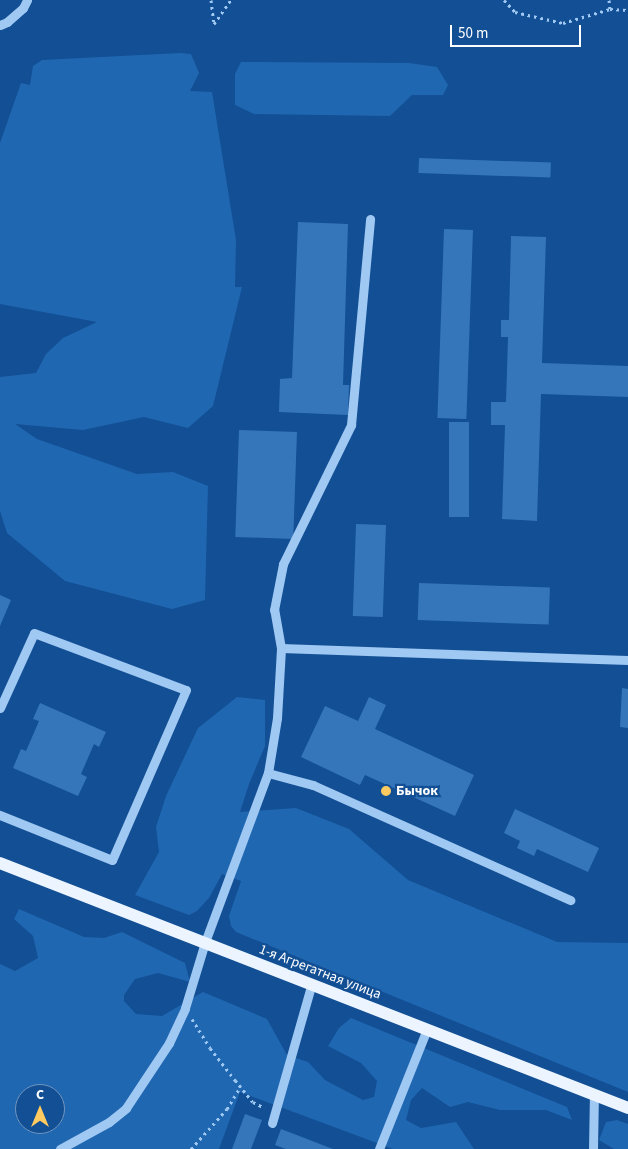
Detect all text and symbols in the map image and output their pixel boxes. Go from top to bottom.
scale bar [453,15,584,47]
text: 50 m [458,23,488,44]
place label: Бычок [396,783,438,799]
marker: Бычок [380,785,392,797]
street label: 1-я Агрегатная улица [257,941,383,1003]
north arrow [15,1084,65,1134]
text: С [36,1085,44,1105]

